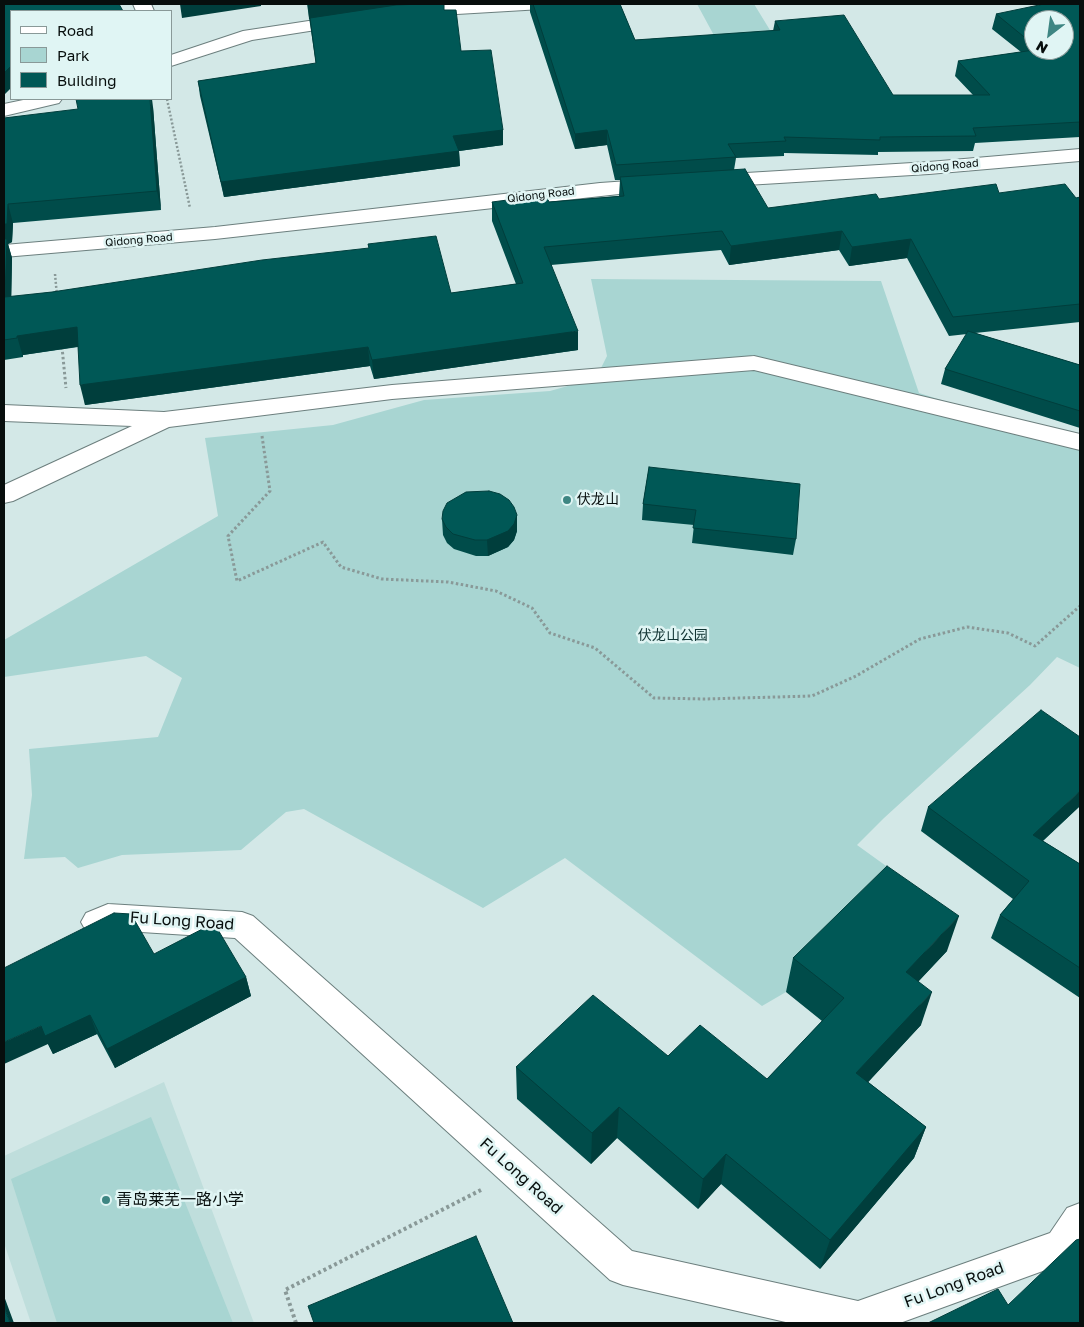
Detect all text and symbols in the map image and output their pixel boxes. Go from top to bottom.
legend [10,10,172,100]
north arrow [1024,10,1074,60]
text: Road [57,21,94,39]
text: N [1033,38,1051,58]
text: Park [57,46,89,64]
text: Building [57,71,117,89]
street label: Qidong Road [911,156,979,176]
street label: Qidong Road [507,184,575,206]
street label: Qidong Road [105,230,173,250]
place label: 伏龙山 [577,492,619,508]
marker: 伏龙山 [561,494,573,506]
park label: 伏龙山公园 [638,628,708,644]
street label: Fu Long Road [129,908,235,934]
street label: Fu Long Road [476,1134,566,1218]
place label: 青岛莱芜一路小学 [116,1190,244,1210]
marker: 青岛莱芜一路小学 [100,1194,112,1206]
street label: Fu Long Road [902,1258,1006,1312]

